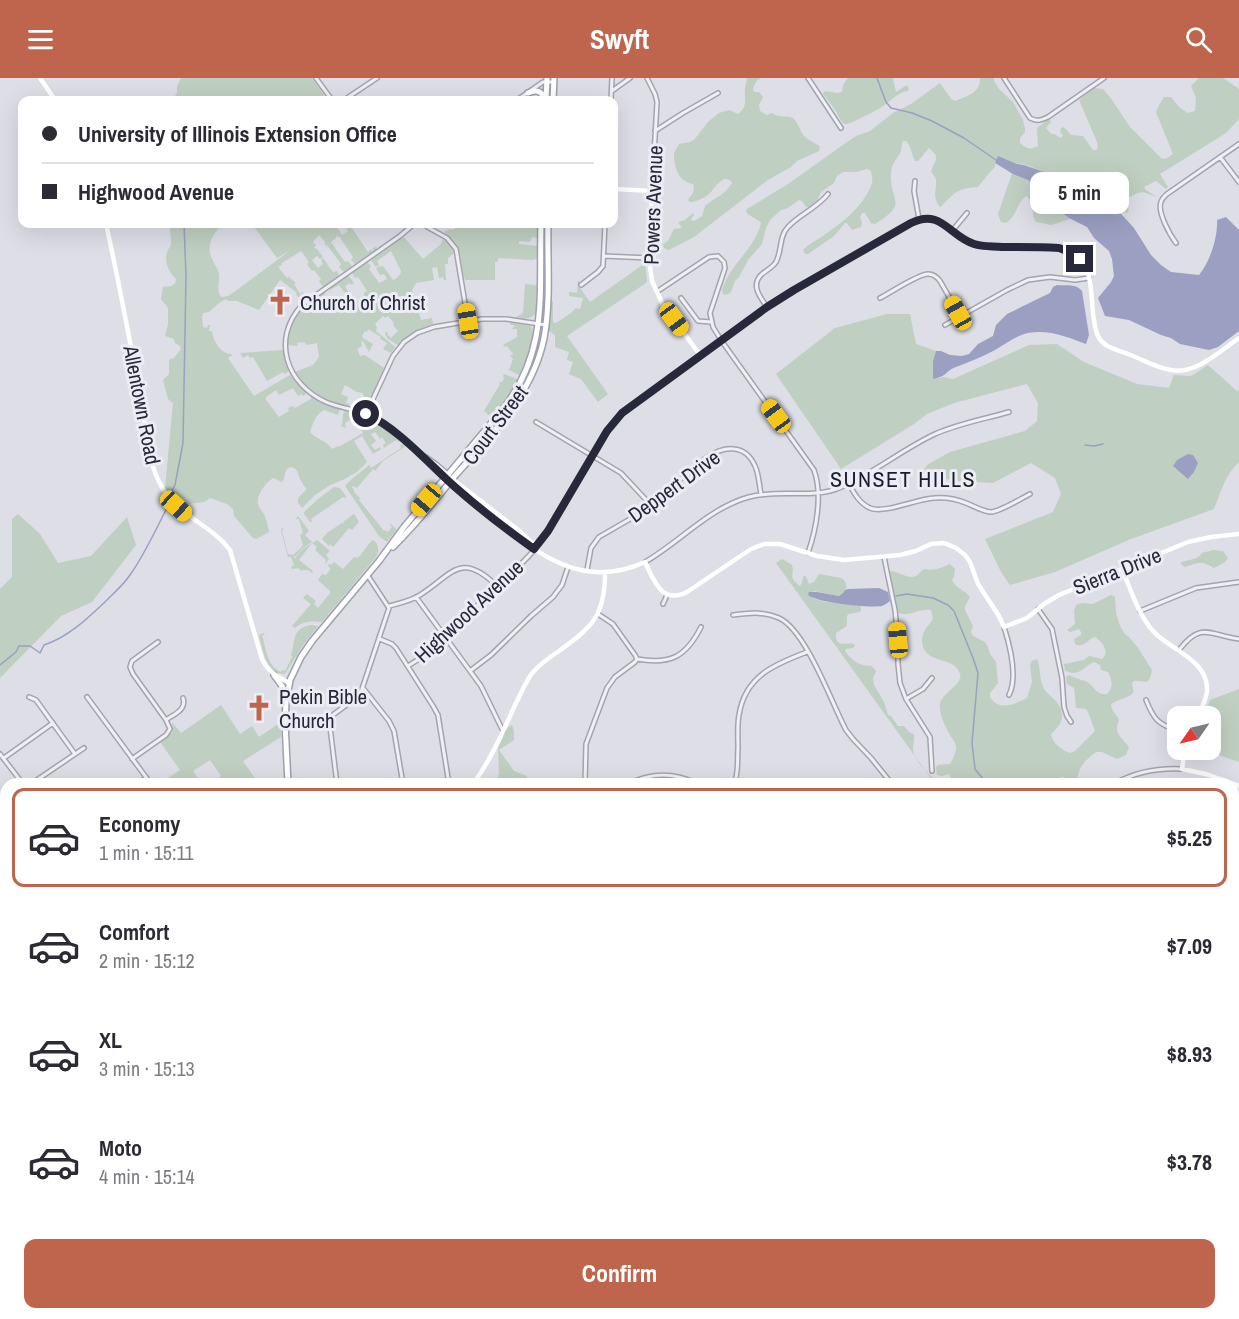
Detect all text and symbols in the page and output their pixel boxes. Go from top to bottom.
text: Swyft [590,21,649,57]
icon: menu [24,23,57,56]
icon: search [1182,23,1215,56]
text: University of Illinois Extension Office [78,119,397,149]
street label: Powers Avenue [636,145,670,265]
callout: 5 min [1030,172,1130,214]
text: Highwood Avenue [78,177,234,207]
text: 5 min [1058,179,1101,206]
route end [1066,245,1093,272]
church icon: Church of Christ [265,287,295,317]
place label: Church of Christ [300,288,426,317]
car [941,293,975,333]
car [656,299,692,339]
car [456,302,480,340]
street label: Allentown Road [116,342,168,467]
street label: Court Street [455,379,535,471]
car [758,396,794,436]
route start [352,400,379,427]
street label: Deppert Drive [622,443,726,529]
district label: SUNSET HILLS [830,464,976,494]
car [408,480,444,520]
car [157,487,195,525]
street label: Sierra Drive [1069,540,1165,602]
street label: Highwood Avenue [408,553,530,669]
car [887,621,909,659]
place label: Pekin Bible Church [279,682,367,735]
church icon: Pekin Bible Church [244,693,274,723]
north arrow [1167,706,1221,760]
map controls [1167,706,1221,760]
text: Economy [99,809,180,839]
icon: car [27,811,81,865]
text: $5.25 [1167,823,1212,853]
text: 1 min · 15:11 [99,839,194,866]
text: Comfort [99,917,169,947]
icon: car [27,919,81,973]
text: $7.09 [1167,931,1212,961]
text: 2 min · 15:12 [99,947,195,974]
text: XL [99,1025,122,1055]
icon: car [27,1027,81,1081]
text: $8.93 [1167,1039,1212,1069]
text: 3 min · 15:13 [99,1055,195,1082]
text: Moto [99,1133,142,1163]
icon: car [27,1135,81,1189]
text: $3.78 [1167,1147,1212,1177]
text: 4 min · 15:14 [99,1163,195,1190]
button: Confirm [24,1239,1215,1308]

